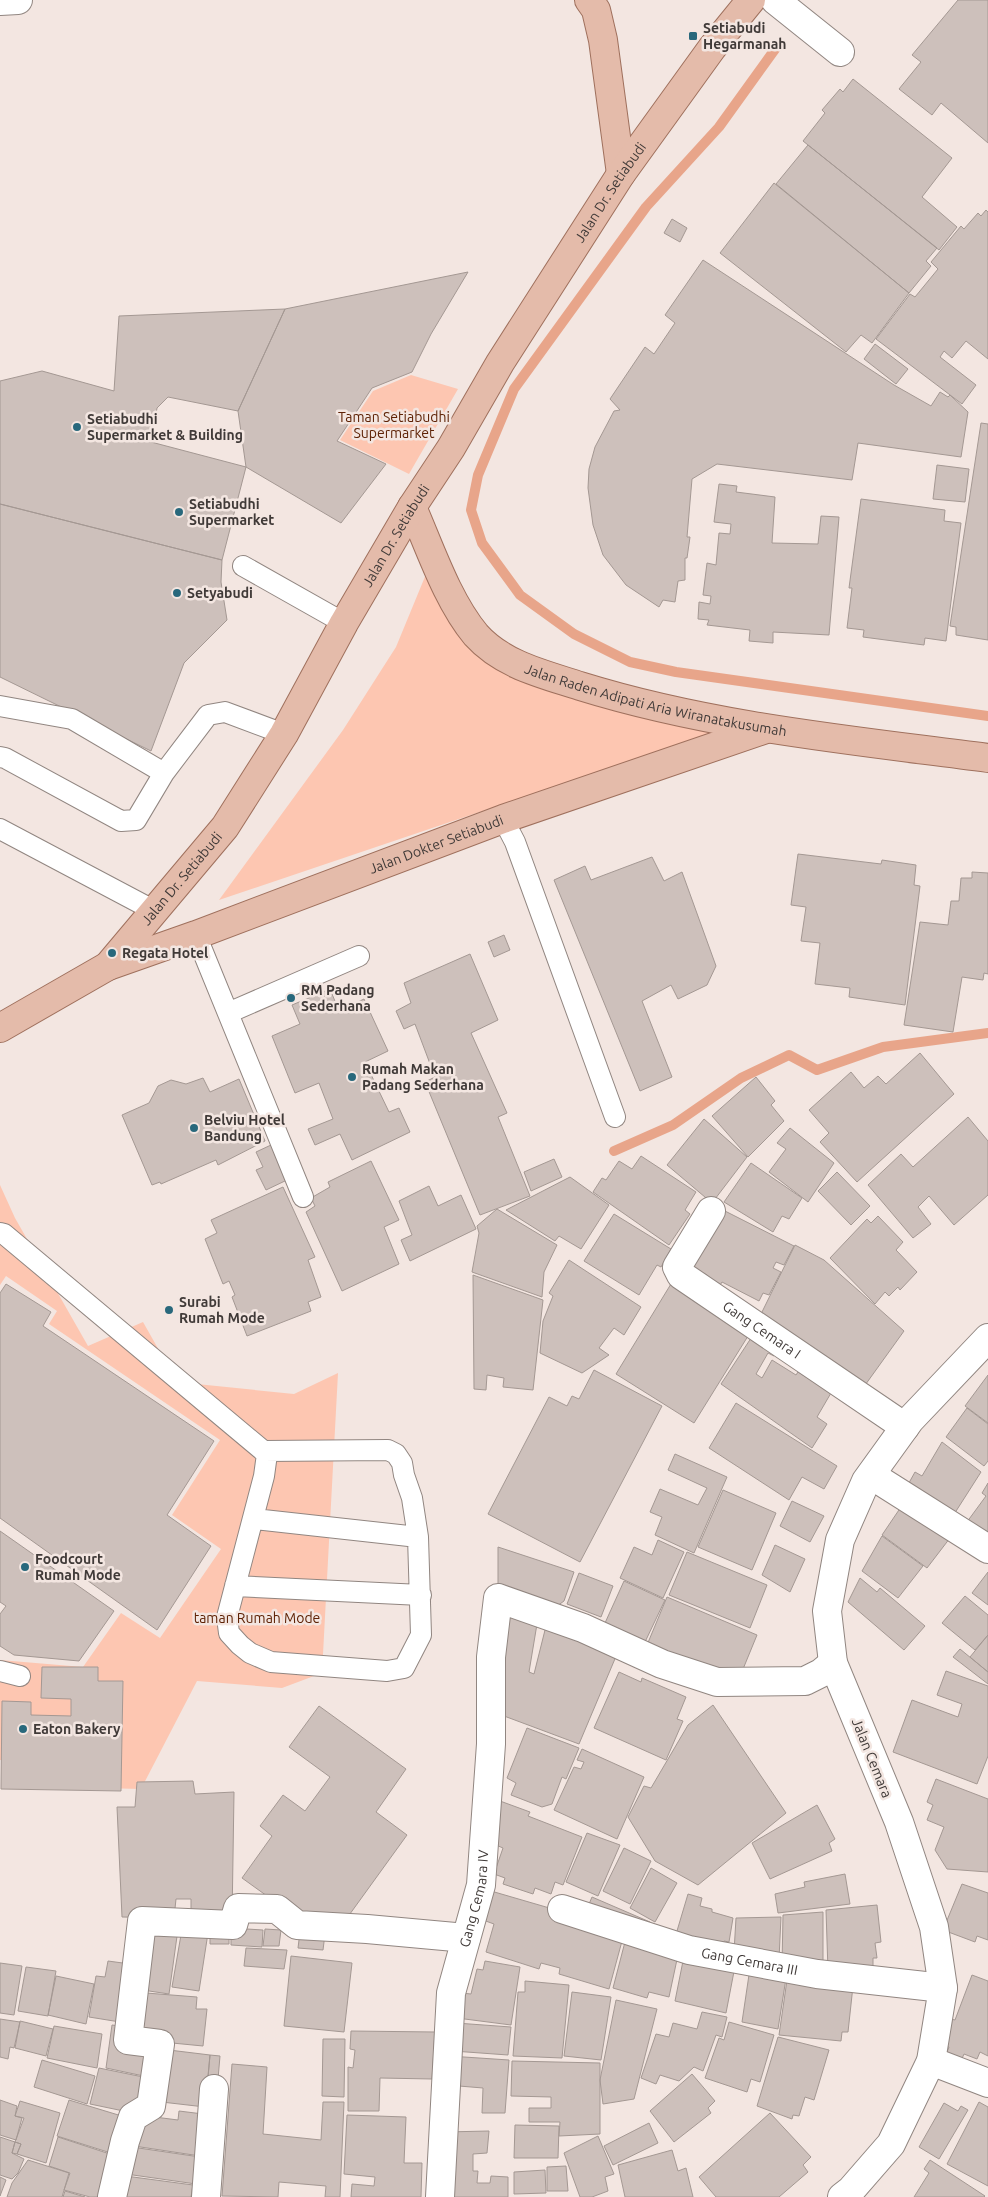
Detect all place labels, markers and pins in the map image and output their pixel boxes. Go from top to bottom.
place label: Setiabudi Hegarmanah [703,20,786,52]
marker: Setiabudi Hegarmanah [687,30,699,42]
place label: Setiabudhi Supermarket & Building [87,411,243,443]
marker: Setiabudhi Supermarket & Building [71,421,83,433]
place label: Setiabudhi Supermarket [189,496,274,528]
marker: Setiabudhi Supermarket [173,506,185,518]
place label: Setyabudi [187,585,253,601]
marker: Setyabudi [171,587,183,599]
place label: Regata Hotel [122,945,208,961]
marker: Regata Hotel [106,947,118,959]
place label: RM Padang Sederhana [301,982,375,1014]
marker: RM Padang Sederhana [285,992,297,1004]
place label: Rumah Makan Padang Sederhana [362,1061,484,1093]
marker: Rumah Makan Padang Sederhana [346,1071,358,1083]
place label: Belviu Hotel Bandung [204,1112,285,1144]
marker: Belviu Hotel Bandung [188,1122,200,1134]
place label: Surabi Rumah Mode [179,1294,265,1326]
marker: Surabi Rumah Mode [163,1304,175,1316]
place label: Foodcourt Rumah Mode [35,1551,121,1583]
marker: Foodcourt Rumah Mode [19,1561,31,1573]
place label: Eaton Bakery [33,1721,121,1737]
marker: Eaton Bakery [17,1723,29,1735]

